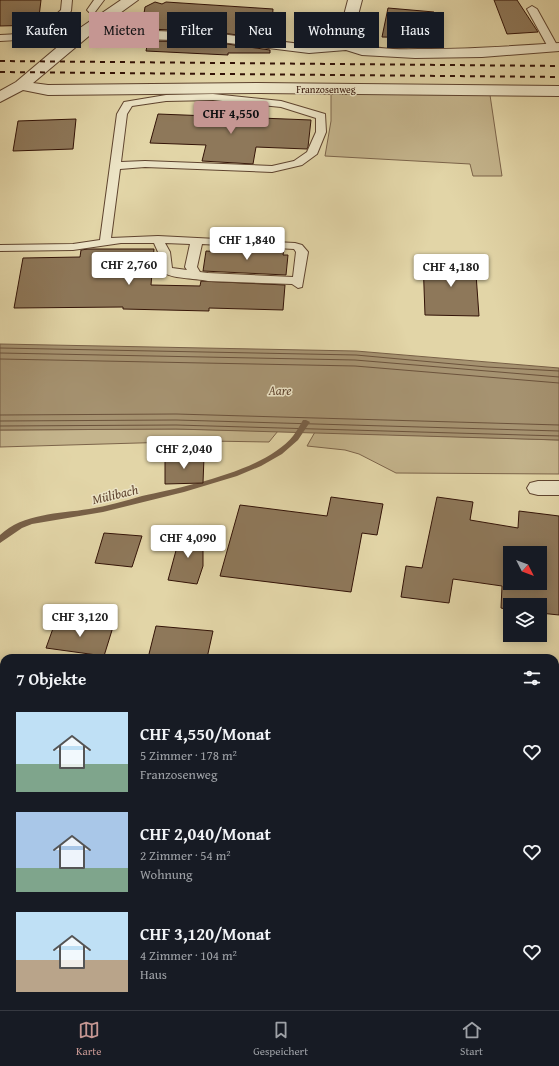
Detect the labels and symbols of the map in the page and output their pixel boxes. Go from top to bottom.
street label: Franzosenweg [296,82,356,97]
pin: CHF 4,550 [185,101,277,135]
pin: CHF 1,840 [201,227,293,261]
pin: CHF 2,760 [83,252,175,286]
pin: CHF 4,180 [405,254,497,288]
water label: Aare [267,381,292,400]
pin: CHF 2,040 [138,436,230,470]
water label: Mülibach [90,480,140,509]
pin: CHF 4,090 [142,525,234,559]
north arrow [503,546,547,590]
pin: CHF 3,120 [34,604,126,638]

